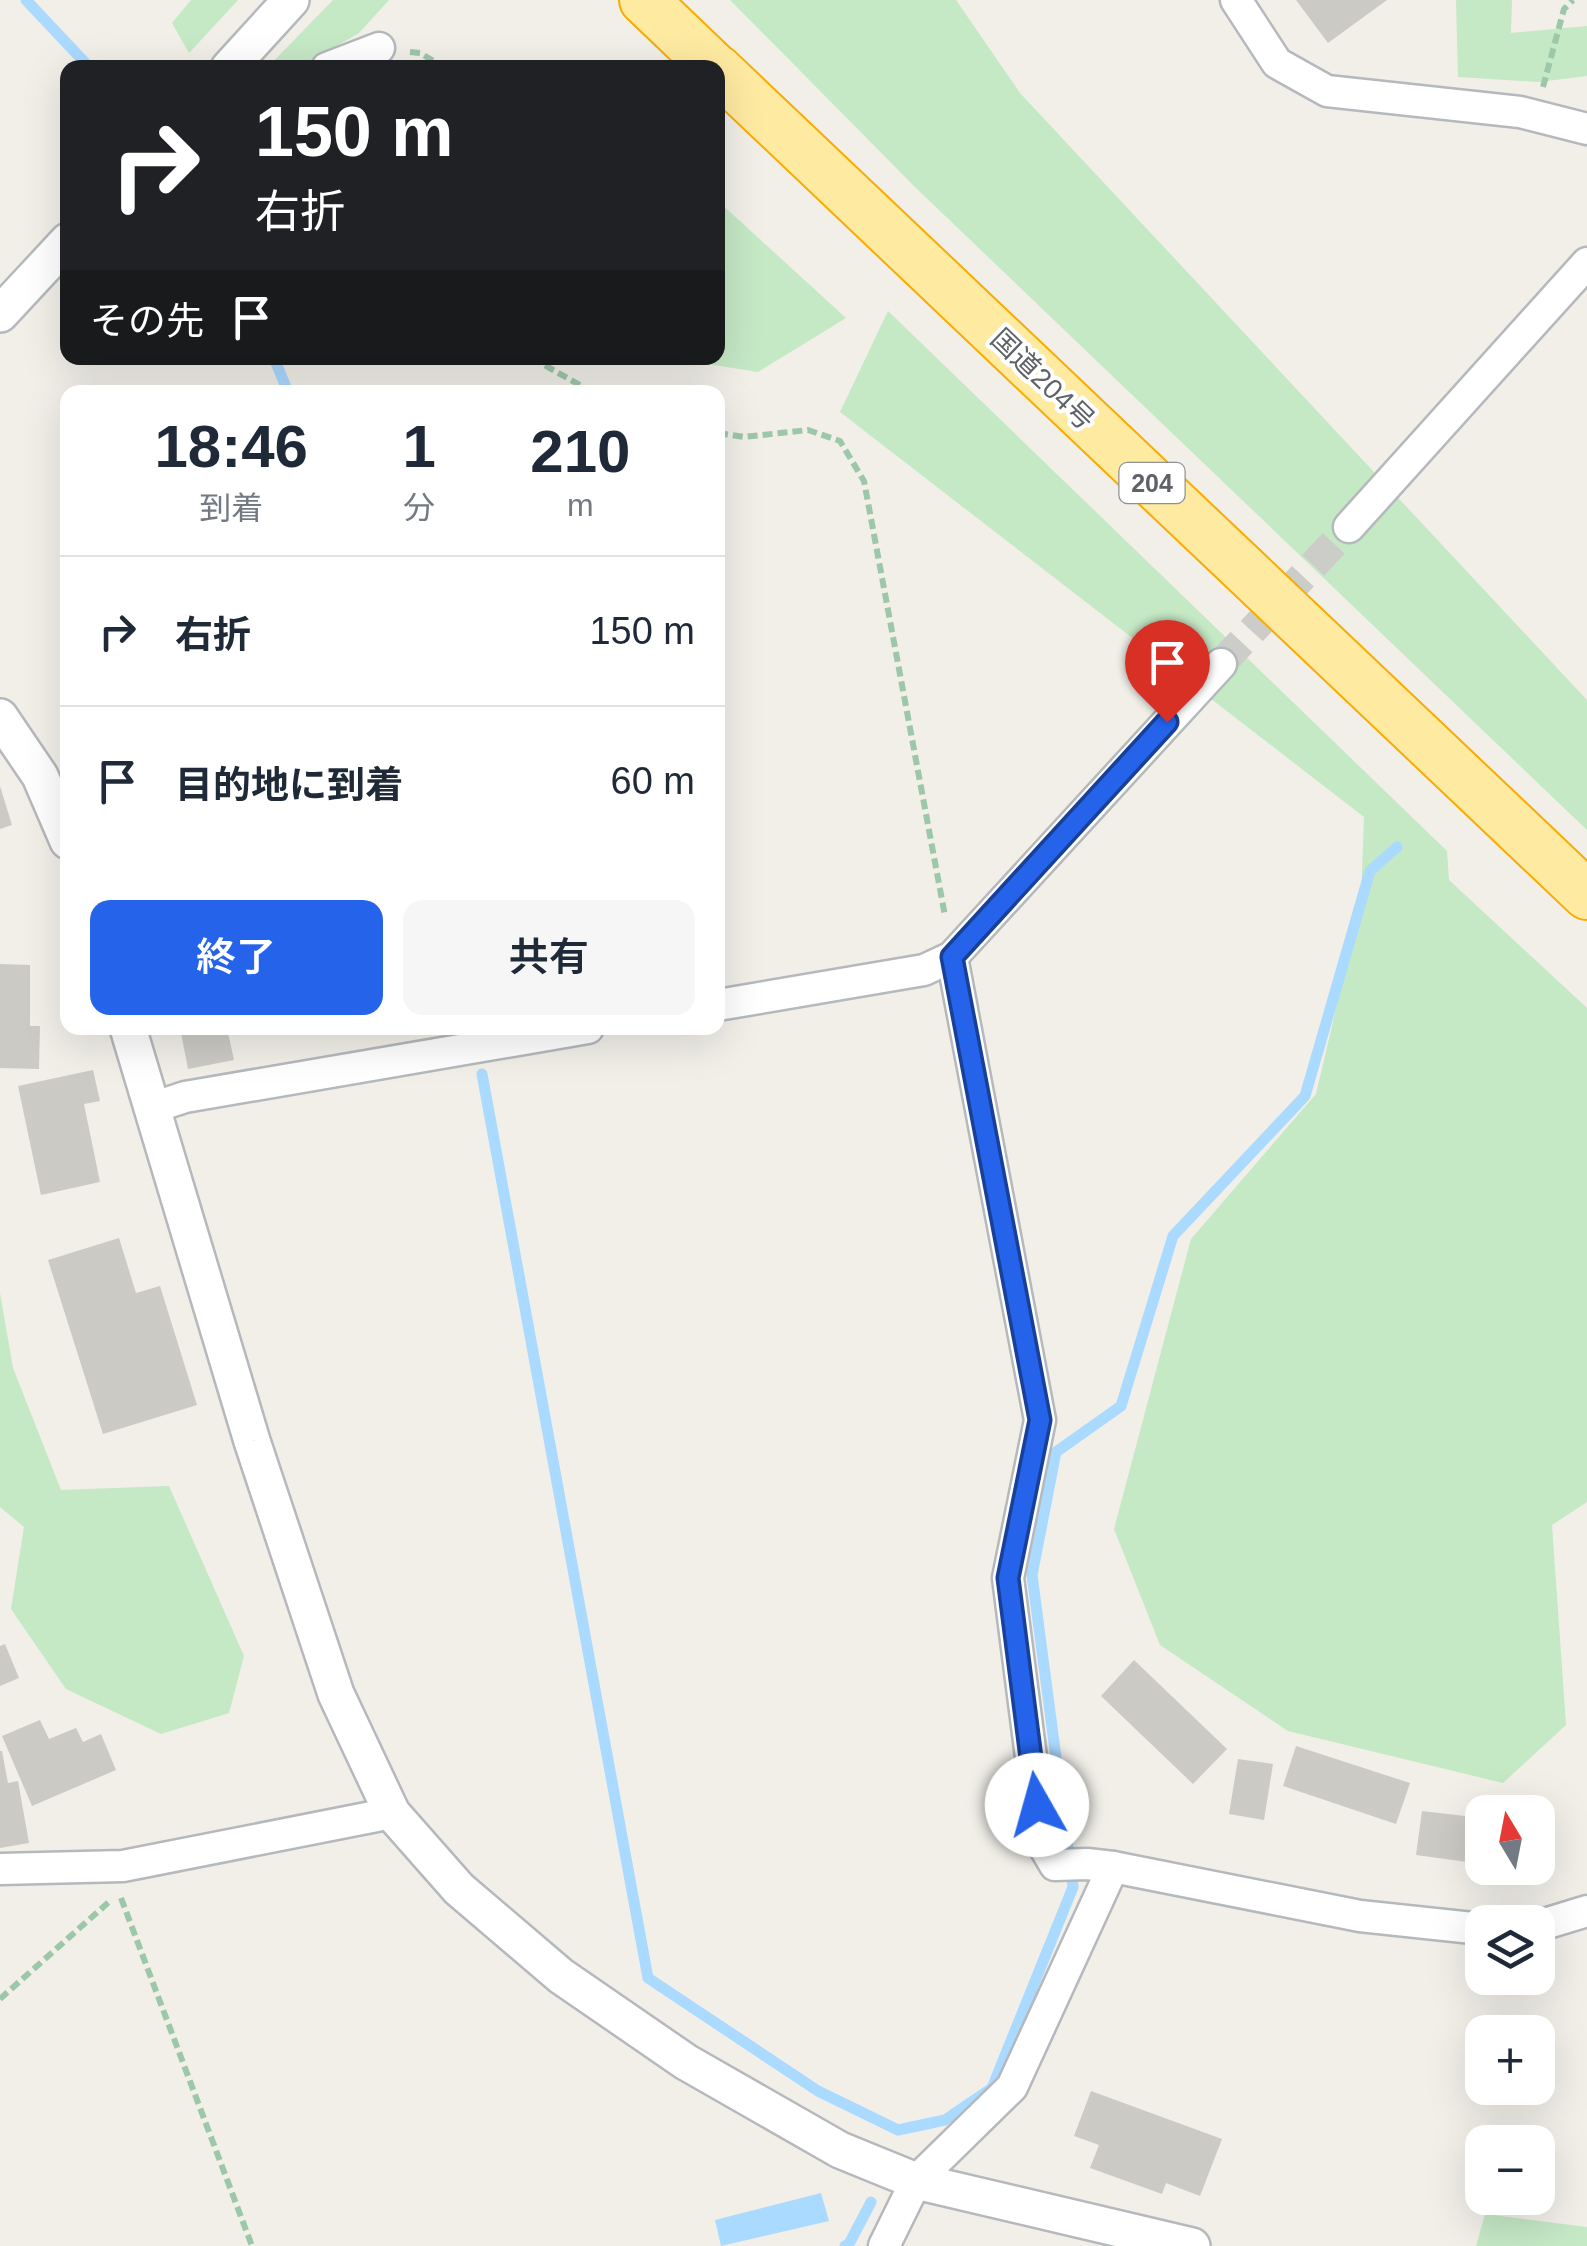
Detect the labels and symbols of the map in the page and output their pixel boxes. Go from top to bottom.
street label: 国道204号 [985,323,1100,436]
road number: 204 [1120,463,1184,503]
pin [1125,620,1210,723]
position arrow [985,1753,1089,1857]
north arrow [1465,1795,1555,1885]

